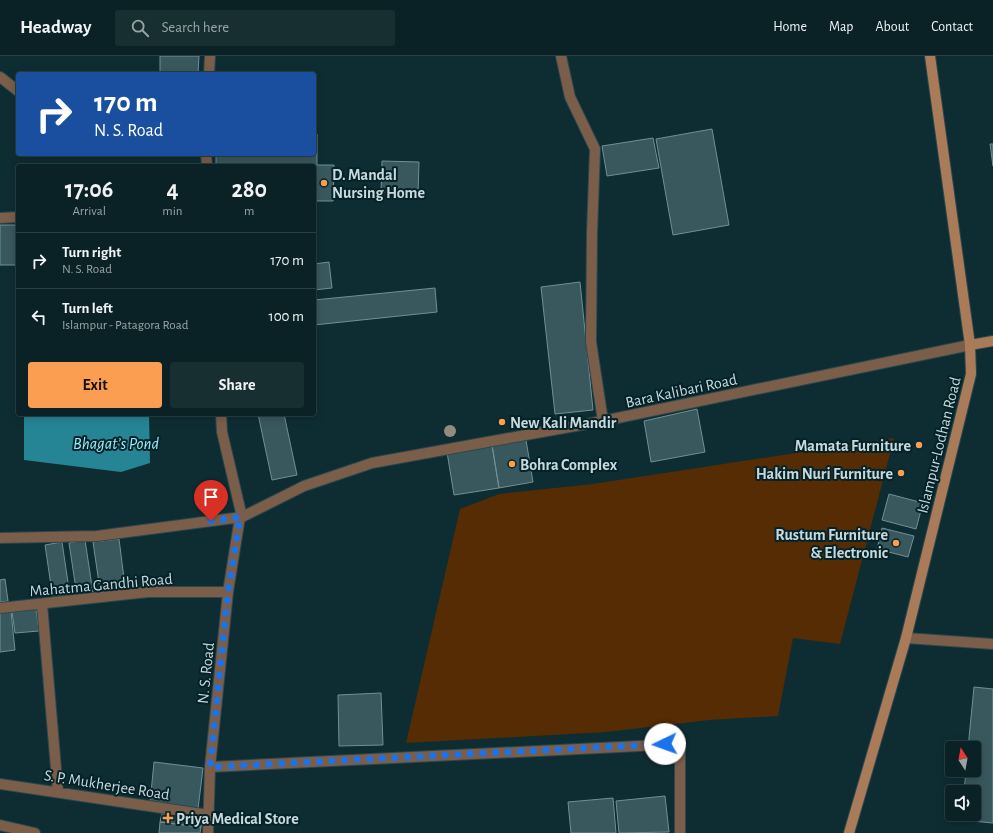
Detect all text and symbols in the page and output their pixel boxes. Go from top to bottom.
search box [115,10,395,46]
icon: search [129,17,151,39]
text: Headway [20,18,91,37]
text: Search here [161,20,229,35]
text: Home [773,20,807,34]
text: Map [829,20,853,34]
text: About [875,20,909,34]
text: Contact [931,20,973,34]
icon: right [28,88,80,140]
text: 170 m [94,89,158,117]
text: N. S. Road [94,122,163,140]
place label: D. Mandal Nursing Home [332,167,426,201]
text: 17:06 [65,178,113,202]
text: 4 [166,178,179,202]
text: 280 [231,178,267,202]
marker: D. Mandal Nursing Home [319,178,329,188]
text: Arrival [72,205,106,218]
text: min [162,205,183,218]
text: m [244,205,254,218]
text: Turn right [62,245,121,260]
icon: right [28,250,50,272]
text: 170 m [270,253,304,268]
text: N. S. Road [62,263,112,276]
text: Turn left [62,301,113,316]
icon: left [28,306,50,328]
text: 100 m [269,309,304,324]
text: Islampur - Patagora Road [62,319,188,332]
button: Exit [28,362,162,408]
button: Share [170,362,304,408]
street label: Bara Kalibari Road [624,371,738,411]
street label: Islampur-Lodhan Road [914,375,964,515]
place label: New Kali Mandir [510,415,617,431]
marker: New Kali Mandir [497,417,507,427]
water label: Bhagat’s Pond [73,435,159,452]
place label: Mamata Furniture [795,438,911,454]
marker: Mamata Furniture [914,440,924,450]
place label: Bohra Complex [520,457,618,473]
marker: Bohra Complex [507,459,517,469]
place label: Hakim Nuri Furniture [756,466,893,482]
marker: Hakim Nuri Furniture [896,468,906,478]
pin [194,480,228,521]
icon: arrive [200,486,222,508]
place label: Rustum Furniture & Electronic [775,527,888,561]
marker: Rustum Furniture & Electronic [891,538,901,548]
street label: Mahatma Gandhi Road [29,571,173,599]
street label: N. S. Road [195,642,217,705]
position arrow [644,723,686,765]
north arrow [945,741,981,777]
map controls [945,741,981,821]
street label: S. P. Mukherjee Road [43,767,171,804]
button: sound [945,785,981,821]
place label: Priya Medical Store [176,811,299,828]
marker: Priya Medical Store [163,813,173,823]

